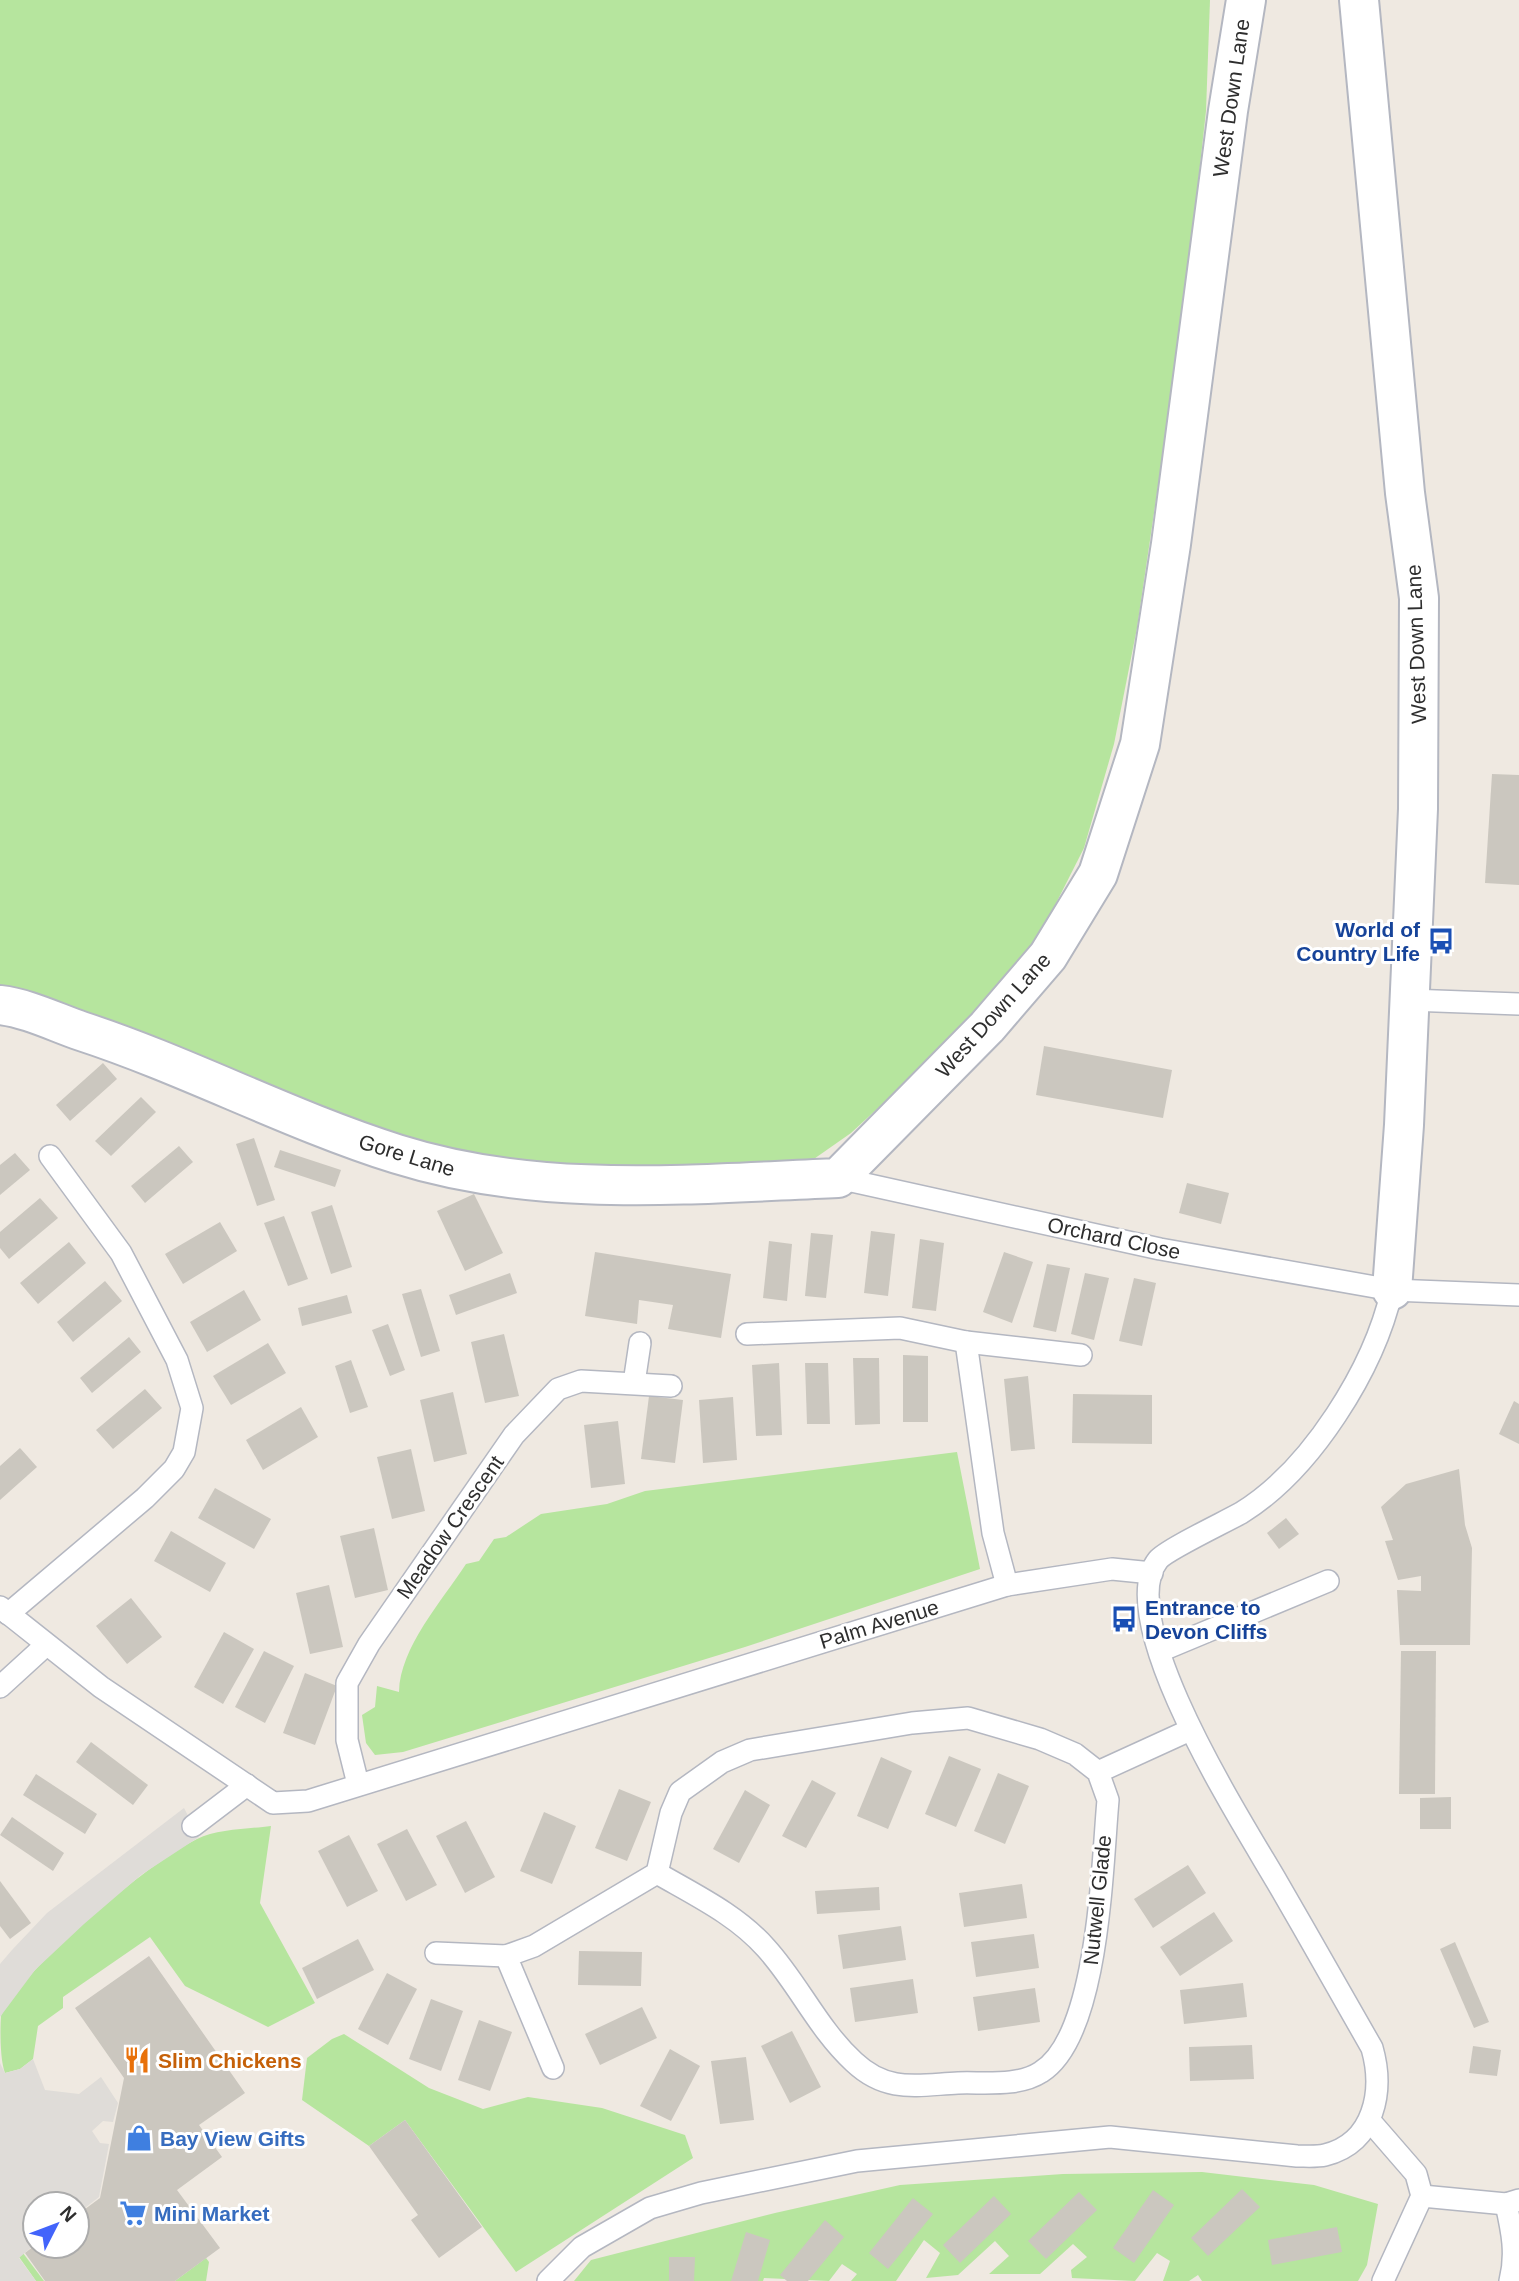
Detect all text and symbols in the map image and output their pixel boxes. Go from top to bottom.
street label: West Down Lane [1209,17,1253,179]
street label: West Down Lane [1402,564,1430,724]
place label: World of Country Life [1296,918,1421,965]
bus stop icon: World of Country Life [1426,926,1456,956]
street label: West Down Lane [931,948,1055,1082]
street label: Gore Lane [356,1129,458,1181]
street label: Orchard Close [1045,1213,1183,1263]
street label: Meadow Crescent [392,1451,508,1603]
street label: Palm Avenue [817,1595,941,1653]
place label: Entrance to Devon Cliffs [1145,1596,1268,1643]
bus stop icon: Entrance to Devon Cliffs [1109,1604,1139,1634]
street label: Nutwell Glade [1079,1834,1115,1966]
restaurant icon: Slim Chickens [122,2045,152,2075]
place label: Slim Chickens [158,2049,302,2072]
shop icon: Bay View Gifts [124,2123,154,2153]
place label: Bay View Gifts [160,2127,306,2150]
north arrow [21,2190,91,2260]
supermarket icon: Mini Market [118,2198,148,2228]
text: N [56,2202,81,2226]
place label: Mini Market [154,2202,270,2225]

